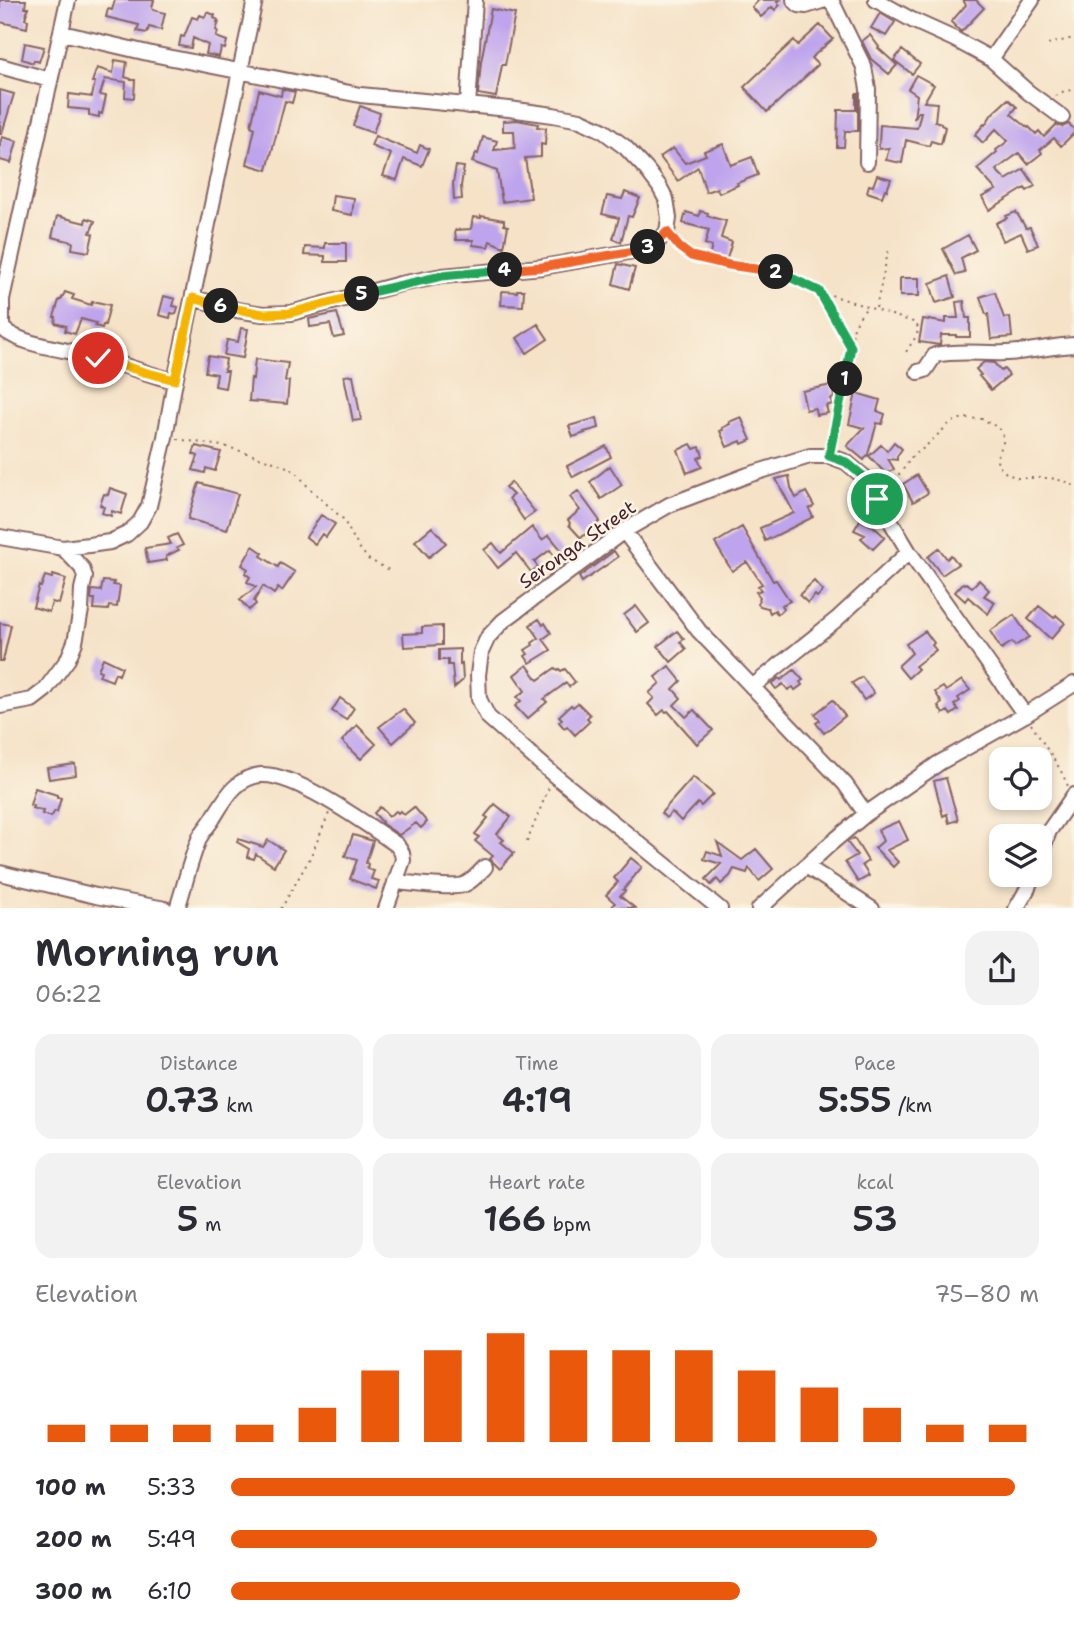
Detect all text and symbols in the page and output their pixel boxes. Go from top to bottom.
pin: 3 [630,230,666,264]
text: 3 [641,234,654,259]
pin: 4 [488,252,522,288]
pin: 2 [758,254,794,290]
text: 4 [498,257,511,282]
text: 2 [769,259,782,284]
pin: 5 [344,276,380,312]
text: 5 [356,281,367,306]
pin: 6 [204,288,238,324]
text: 6 [214,293,227,318]
pin [68,328,128,388]
icon: check [79,339,117,377]
pin: 1 [828,362,862,396]
text: 1 [840,366,849,391]
pin [847,469,907,529]
icon: arrive [858,480,896,518]
street label: Seronga Street [514,495,641,594]
map controls [989,747,1052,887]
button: locate [989,747,1052,810]
button: layers [989,824,1052,887]
text: Morning run [35,927,279,978]
button: share [965,931,1039,1005]
text: 06:22 [35,979,102,1009]
text: Distance [160,1051,238,1076]
text: Time [515,1051,559,1076]
text: Pace [854,1051,896,1076]
text: 0.73 [145,1076,220,1123]
text: 4:19 [502,1076,572,1123]
text: 5:55 [818,1076,892,1123]
text: km [220,1093,253,1118]
text: /km [892,1093,932,1118]
text: Elevation [156,1170,242,1195]
text: Heart rate [489,1170,585,1195]
text: kcal [857,1170,893,1195]
text: 5 [177,1195,198,1242]
text: 166 [483,1195,546,1242]
text: 53 [852,1195,898,1242]
text: m [198,1212,221,1237]
text: bpm [546,1212,591,1237]
text: Elevation [35,1279,138,1309]
text: 75–80 m [934,1279,1039,1309]
text: 100 m [35,1472,106,1502]
text: 5:33 [147,1472,196,1502]
text: 200 m [35,1524,112,1554]
text: 5:49 [147,1524,196,1554]
text: 300 m [35,1576,112,1606]
text: 6:10 [147,1576,192,1606]

